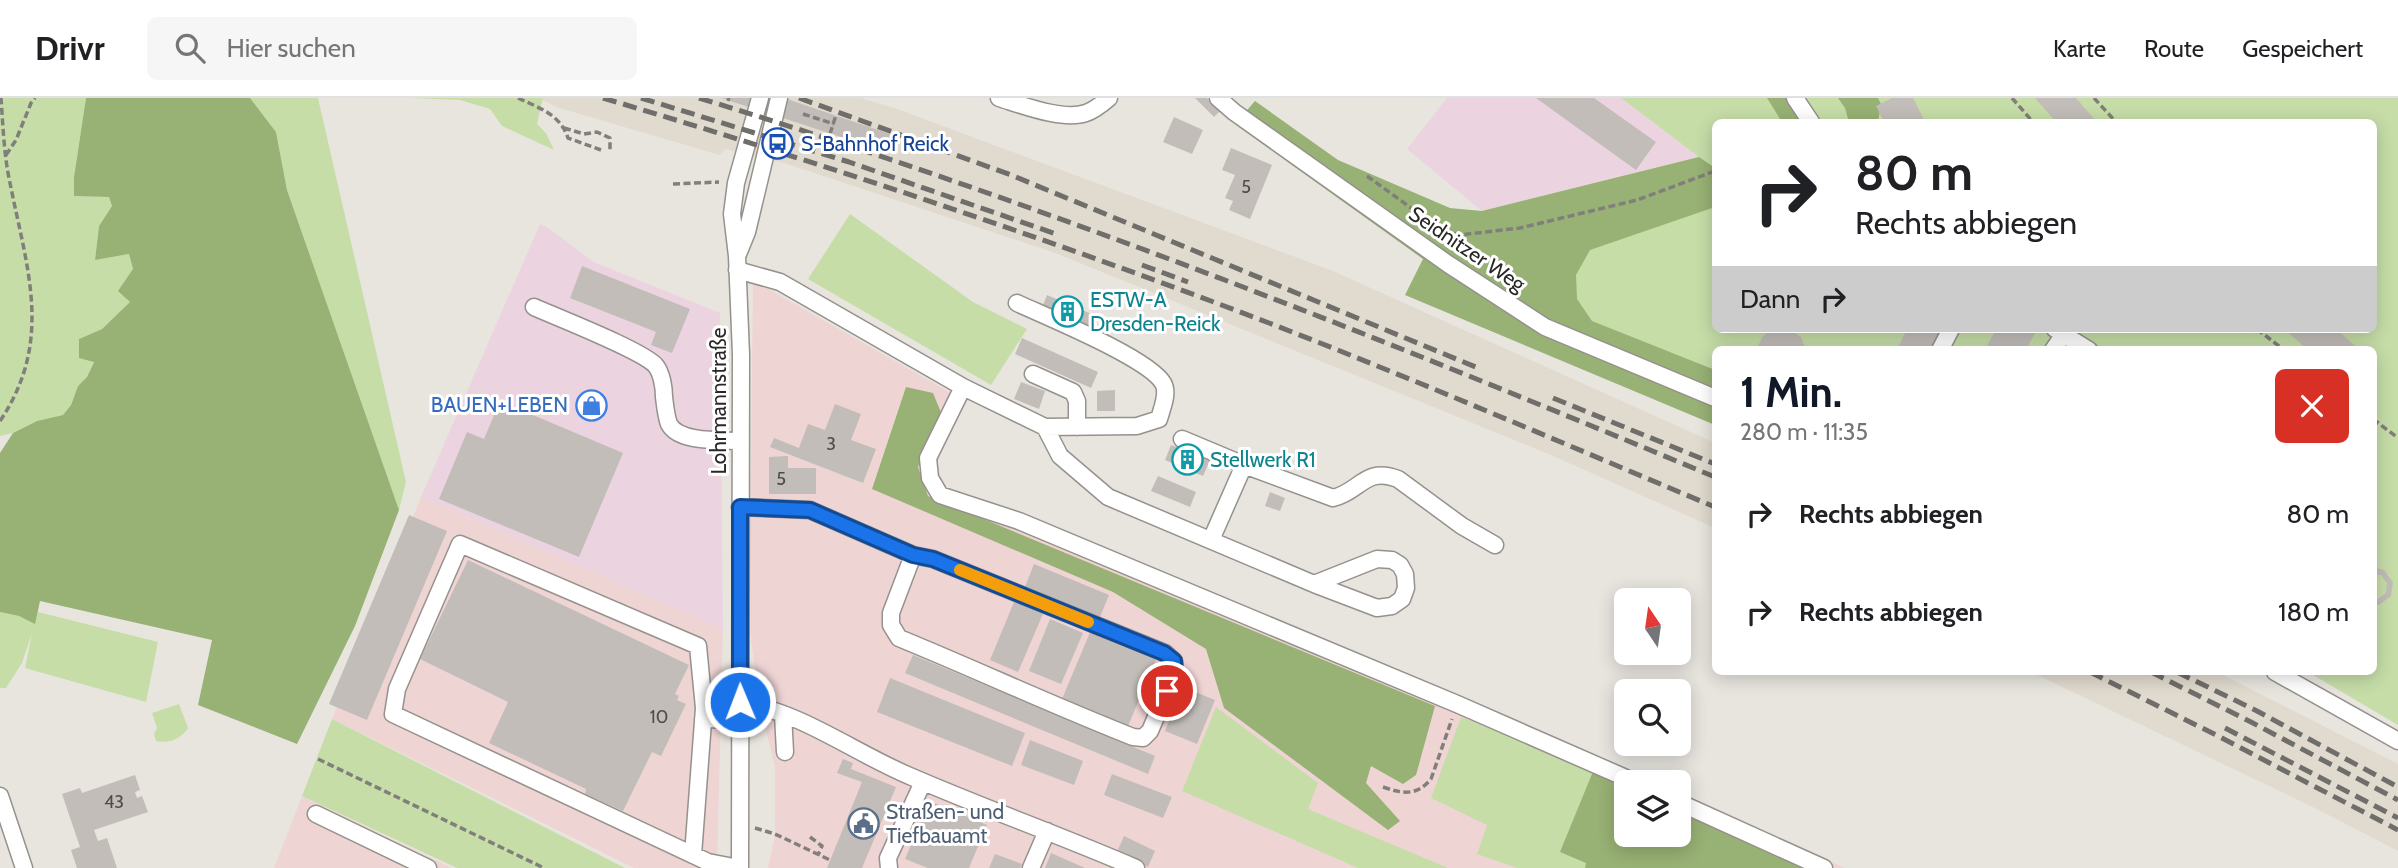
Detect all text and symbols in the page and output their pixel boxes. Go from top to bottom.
search box [147,17,637,80]
text: Drivr [35,28,105,68]
icon: search [171,29,209,67]
text: Hier suchen [227,32,356,64]
text: Karte [2053,34,2106,63]
text: Route [2144,34,2204,63]
text: Gespeichert [2242,34,2363,63]
bus stop icon: S-Bahnhof Reick [761,127,795,161]
place label: S-Bahnhof Reick [801,131,949,156]
text: 80 m [1855,143,1973,202]
icon: right [1740,147,1831,238]
house number: 5 [1241,176,1251,198]
street label: Seidnitzer Weg [1405,201,1530,297]
text: Rechts abbiegen [1855,203,2077,242]
icon: right [1814,280,1852,318]
text: Dann [1740,283,1800,315]
place label: ESTW-A Dresden-Reick [1090,287,1221,336]
building icon: ESTW-A Dresden-Reick [1050,295,1084,329]
street label: Lohrmannstraße [706,327,731,474]
text: 1 Min. [1740,366,1842,418]
button: close [2275,369,2349,443]
shop icon: BAUEN+LEBEN [574,388,608,422]
place label: BAUEN+LEBEN [431,392,568,417]
text: 280 m · 11:35 [1740,418,1868,446]
house number: 3 [826,433,836,455]
building icon: Stellwerk R1 [1170,443,1204,477]
place label: Stellwerk R1 [1210,447,1316,472]
house number: 5 [776,468,786,490]
icon: right [1740,495,1778,533]
text: Rechts abbiegen [1799,498,1983,530]
text: 80 m [2286,498,2349,530]
north arrow [1614,588,1690,665]
map controls [1614,588,1691,847]
icon: right [1740,593,1778,631]
text: Rechts abbiegen [1799,596,1983,628]
text: 180 m [2278,596,2349,628]
pin [1137,661,1197,721]
position arrow [703,665,777,739]
icon: arrive [1148,672,1186,710]
button: search [1614,679,1691,756]
house number: 10 [650,706,668,728]
button: layers [1614,770,1691,847]
house number: 43 [104,791,124,813]
place label: Straßen- und Tiefbauamt [886,799,1004,848]
public building icon: Straßen- und Tiefbauamt [846,807,880,841]

